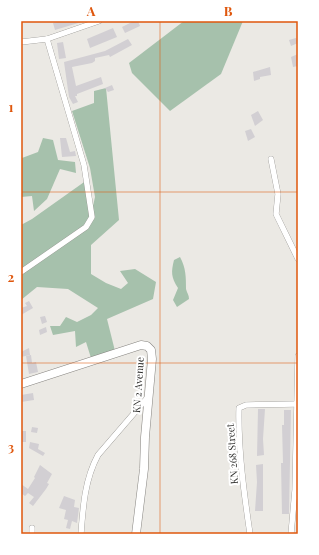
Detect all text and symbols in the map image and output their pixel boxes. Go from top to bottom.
text: A [86,2,96,19]
text: B [224,2,233,19]
text: 1 [9,98,14,115]
text: 2 [8,268,15,285]
street label: KN 2 Avenue [129,357,147,413]
street label: KN 268 Street [223,423,241,485]
text: 3 [8,438,14,455]

